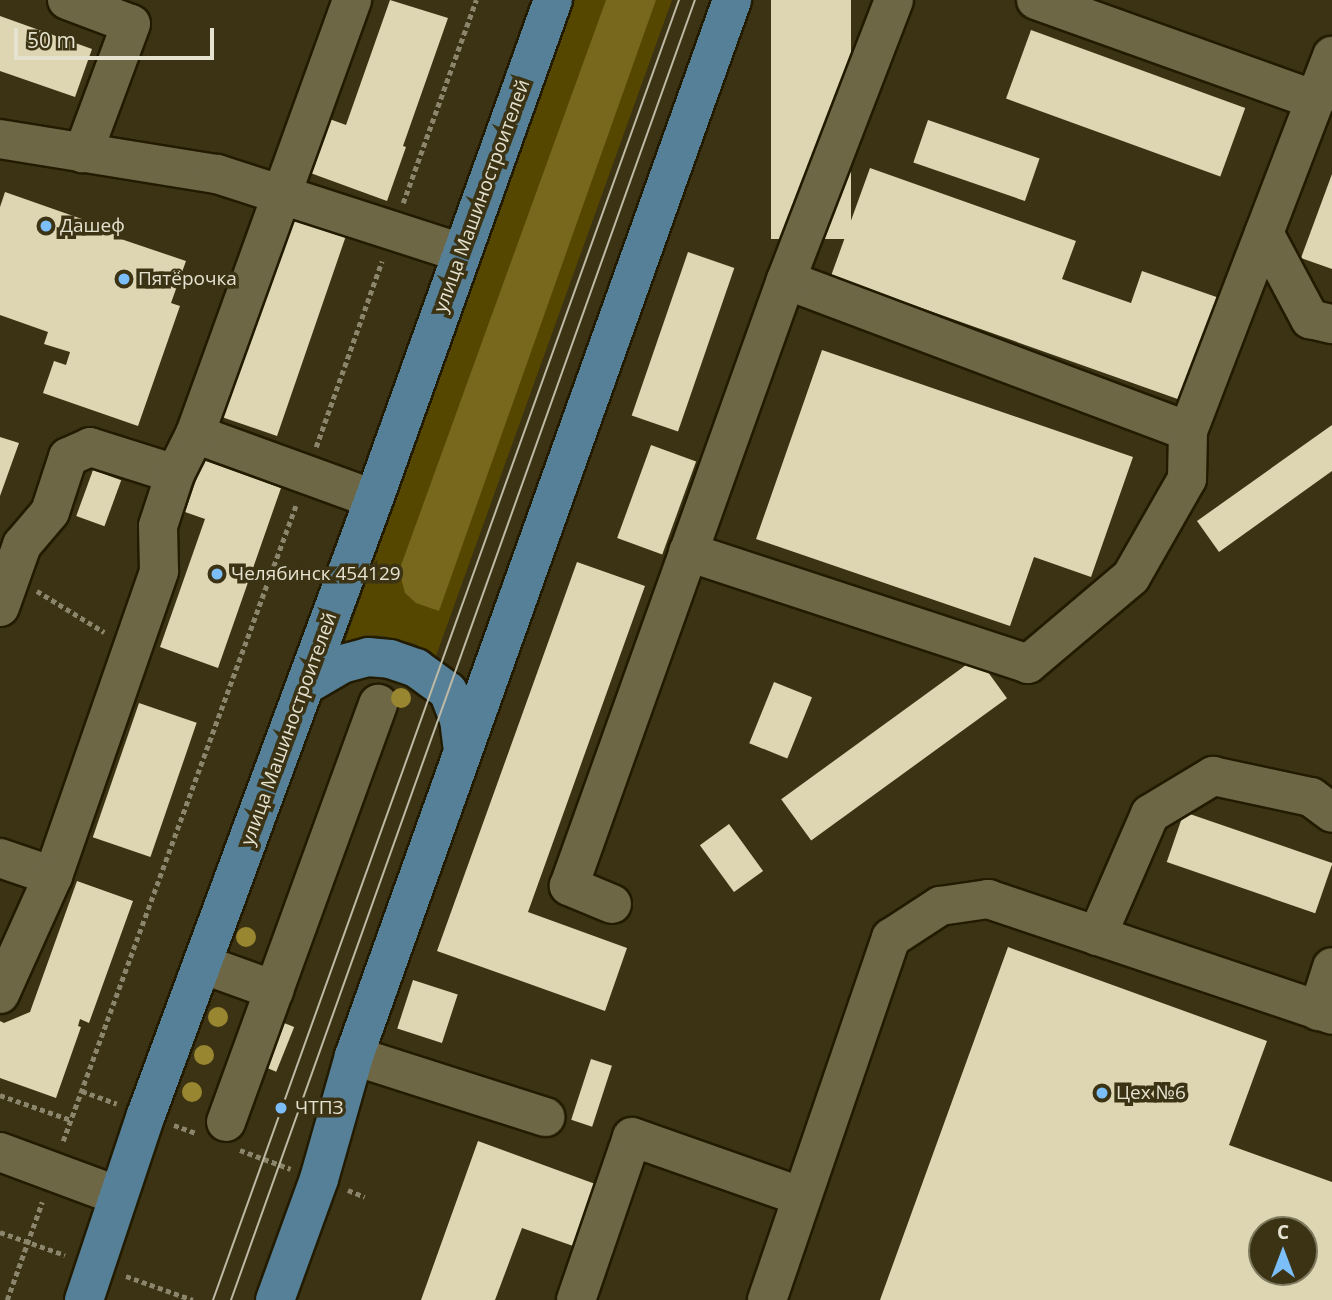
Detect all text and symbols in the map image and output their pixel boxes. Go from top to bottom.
scale bar [18,14,217,58]
text: 50 m [27,26,76,54]
street label: улица Машиностроителей [429,76,535,316]
place label: Дашеф [60,215,125,237]
marker: Дашеф [38,218,54,234]
place label: Пятёрочка [138,268,237,290]
marker: Пятёрочка [116,271,132,287]
place label: Челябинск 454129 [231,563,401,585]
marker: Челябинск 454129 [209,566,225,582]
street label: улица Машиностроителей [236,609,342,849]
place label: Цех №6 [1116,1082,1186,1104]
marker: Цех №6 [1094,1085,1110,1101]
place label: ЧТПЗ [295,1097,344,1119]
marker: ЧТПЗ [273,1100,289,1116]
north arrow [1248,1216,1318,1286]
text: С [1277,1219,1289,1245]

